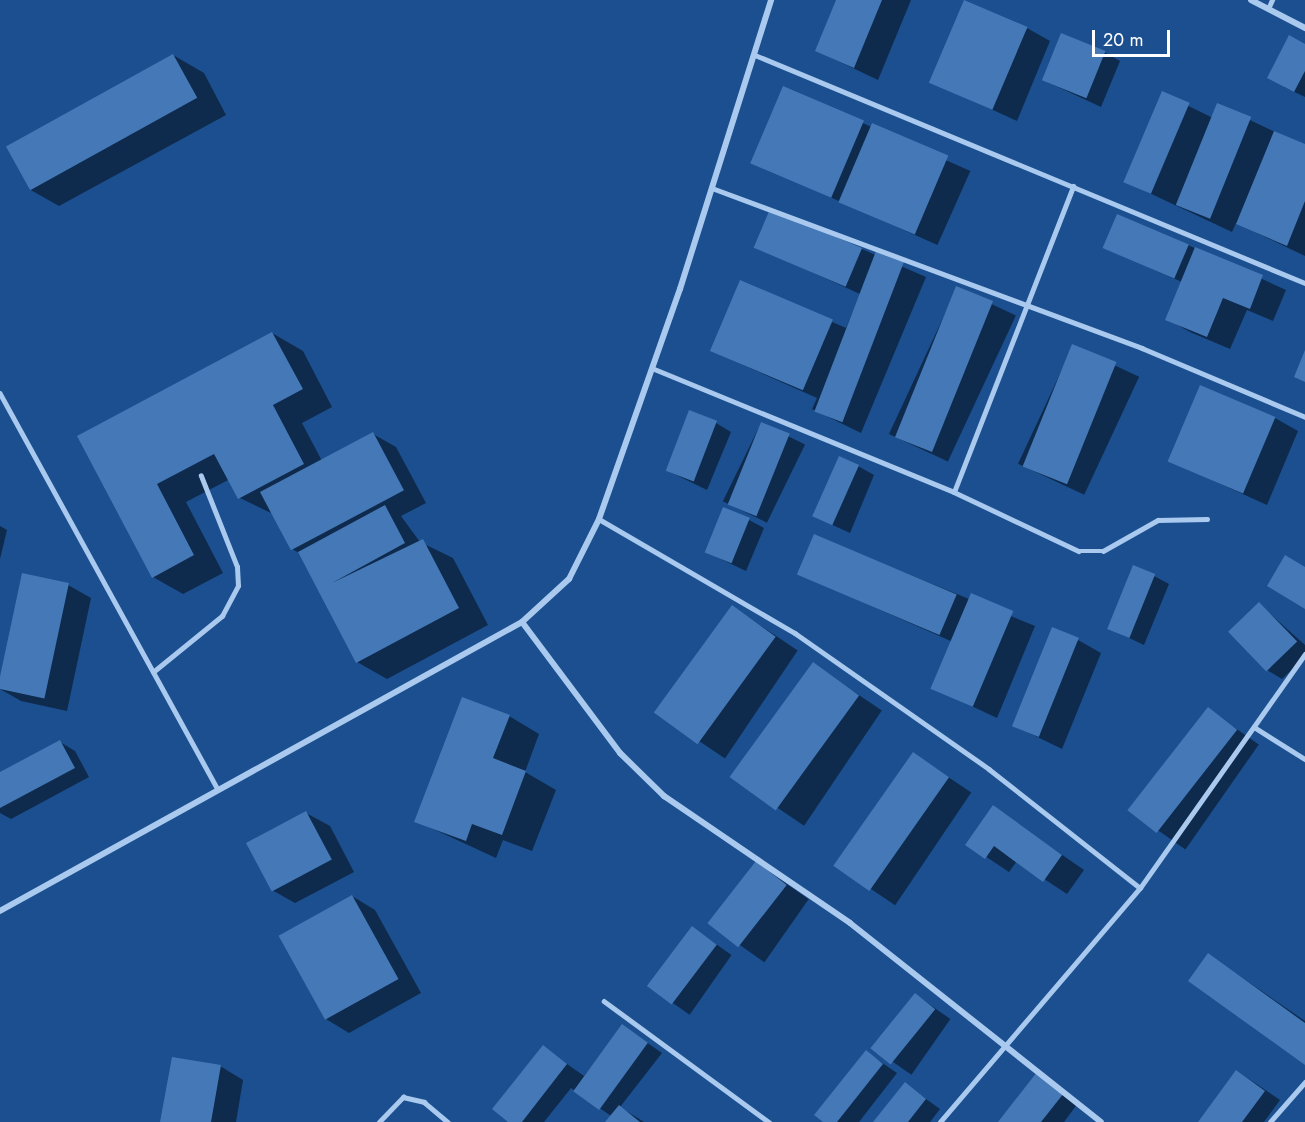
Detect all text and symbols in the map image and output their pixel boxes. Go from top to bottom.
scale bar [1095,18,1173,56]
text: 20 m [1103,27,1143,53]

